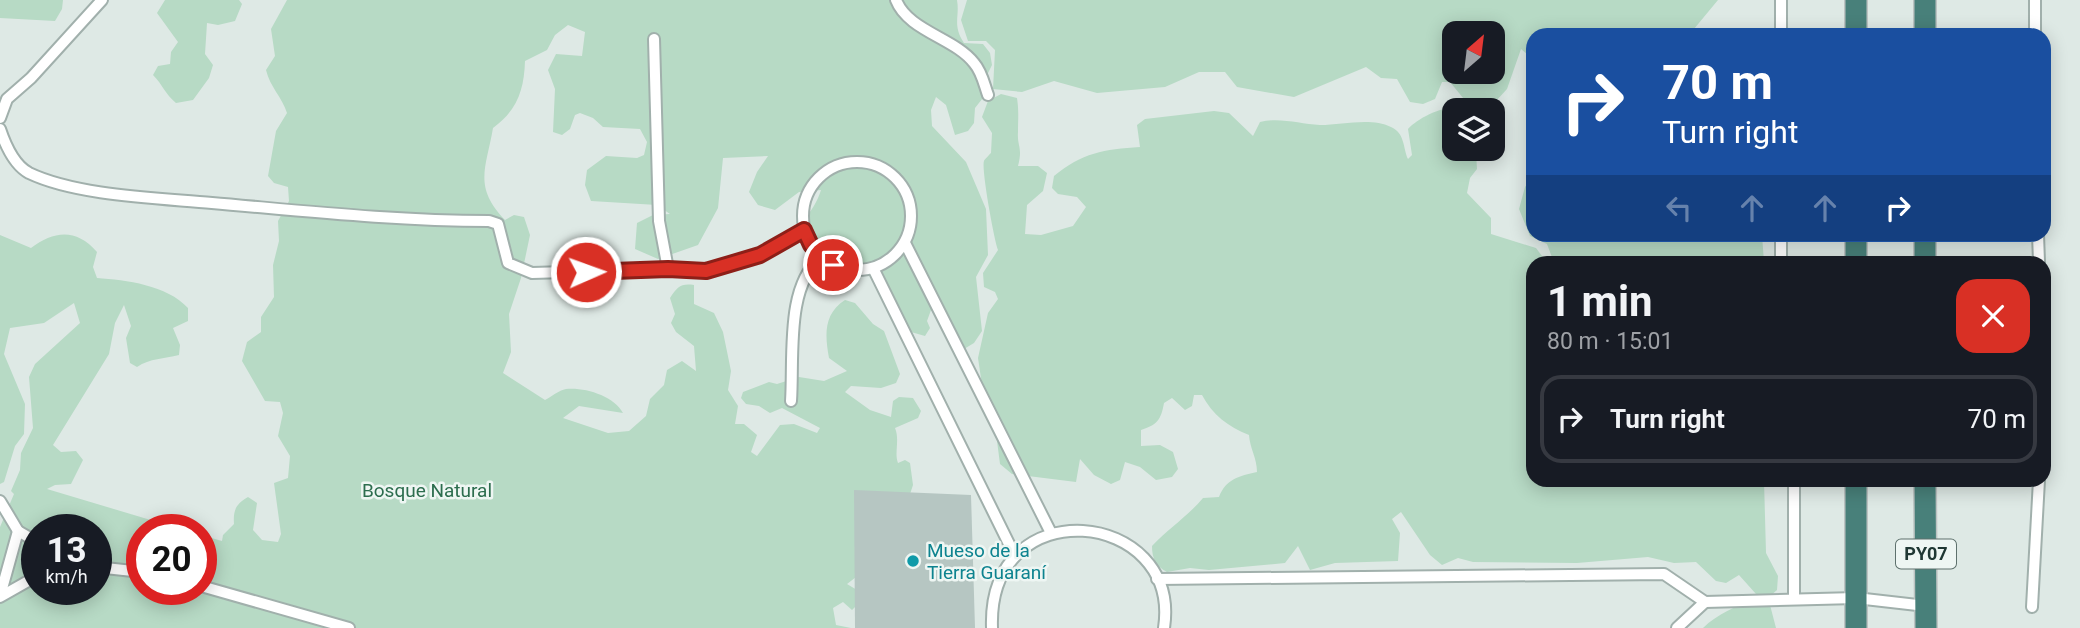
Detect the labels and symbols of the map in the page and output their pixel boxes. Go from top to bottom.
north arrow [1442,21,1505,84]
position arrow [549,235,623,309]
pin [803,235,863,295]
park label: Bosque Natural [362,479,492,502]
speed limit sign: 20 [126,514,217,605]
place label: Mueso de la Tierra Guaraní [927,539,1047,584]
road number: PY07 [1896,540,1956,568]
marker: Mueso de la Tierra Guaraní [905,553,921,569]

